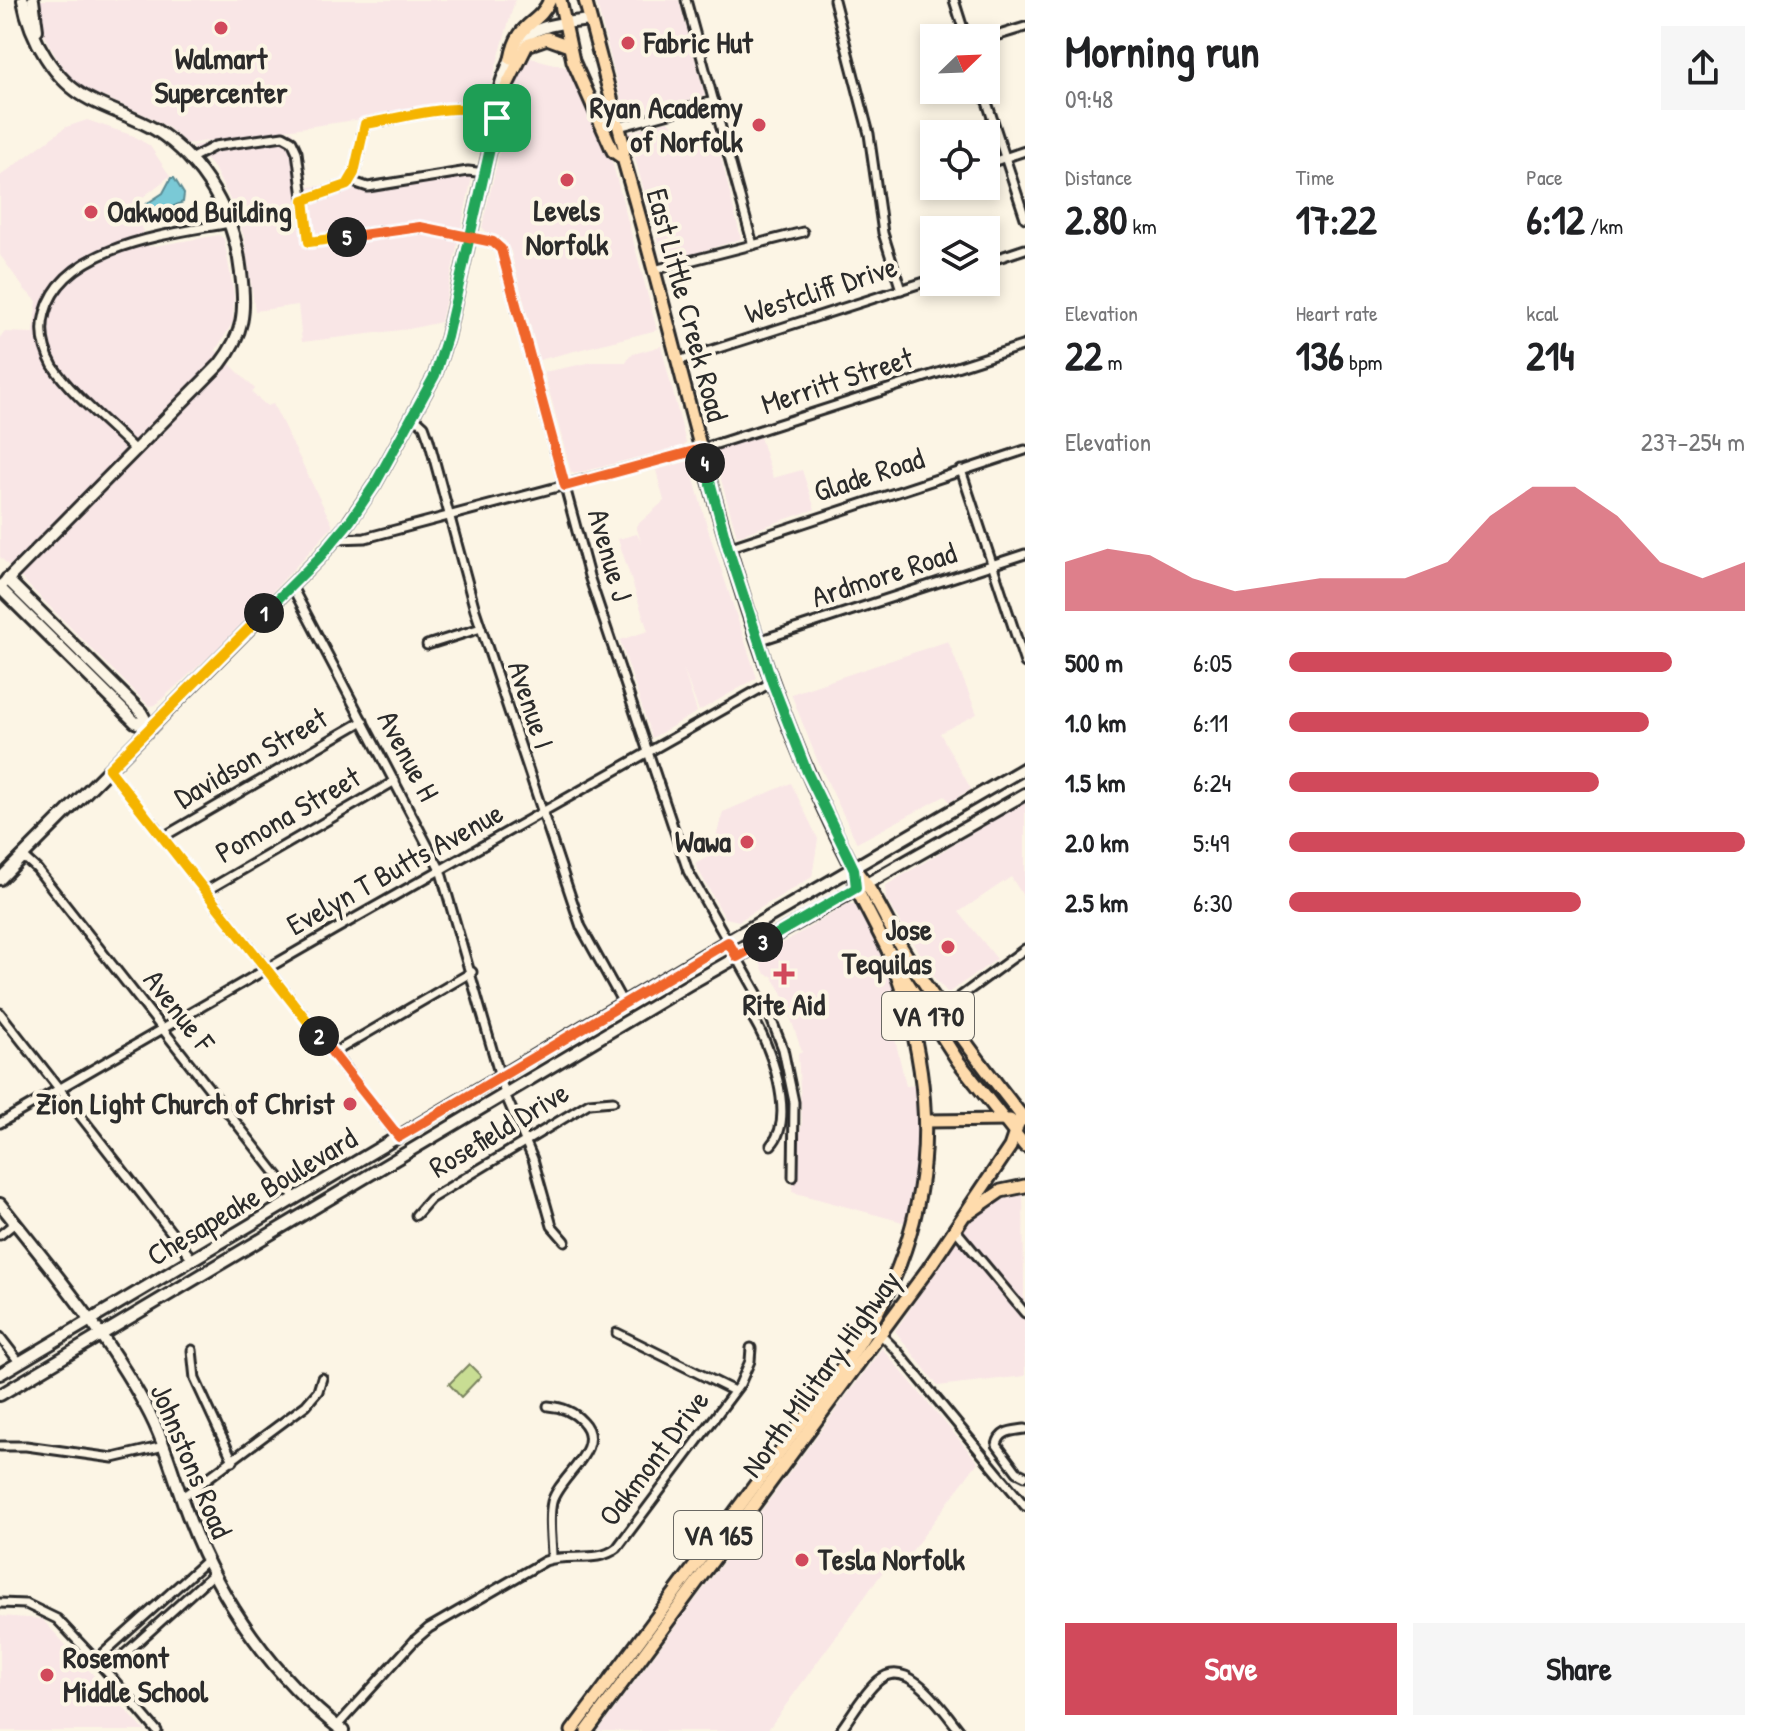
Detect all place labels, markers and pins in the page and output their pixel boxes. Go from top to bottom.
marker: Walmart Supercenter [212,19,230,37]
place label: Fabric Hut [643,22,754,62]
marker: Fabric Hut [619,34,637,52]
place label: Walmart Supercenter [154,38,288,113]
pin [463,84,531,152]
place label: Ryan Academy of Norfolk [590,87,744,161]
marker: Ryan Academy of Norfolk [750,116,768,134]
marker: Levels Norfolk [558,171,576,189]
place label: Levels Norfolk [526,190,609,264]
place label: Oakwood Building [107,191,292,232]
marker: Oakwood Building [82,203,100,221]
pin: 5 [327,217,367,257]
pin: 4 [685,443,725,483]
pin: 1 [244,593,284,633]
place label: Wawa [675,821,731,861]
marker: Wawa [738,833,756,851]
place label: Jose Tequilas [841,909,932,984]
pin: 3 [743,922,783,962]
marker: Jose Tequilas [939,938,957,956]
marker: Rite Aid [775,965,793,983]
place label: Rite Aid [743,984,826,1024]
pin: 2 [299,1016,339,1056]
place label: Zion Light Church of Christ [36,1083,336,1124]
marker: Zion Light Church of Christ [341,1095,359,1113]
place label: Tesla Norfolk [817,1539,966,1579]
marker: Tesla Norfolk [793,1551,811,1569]
place label: Rosemont Middle School [63,1637,209,1711]
marker: Rosemont Middle School [38,1666,56,1684]

